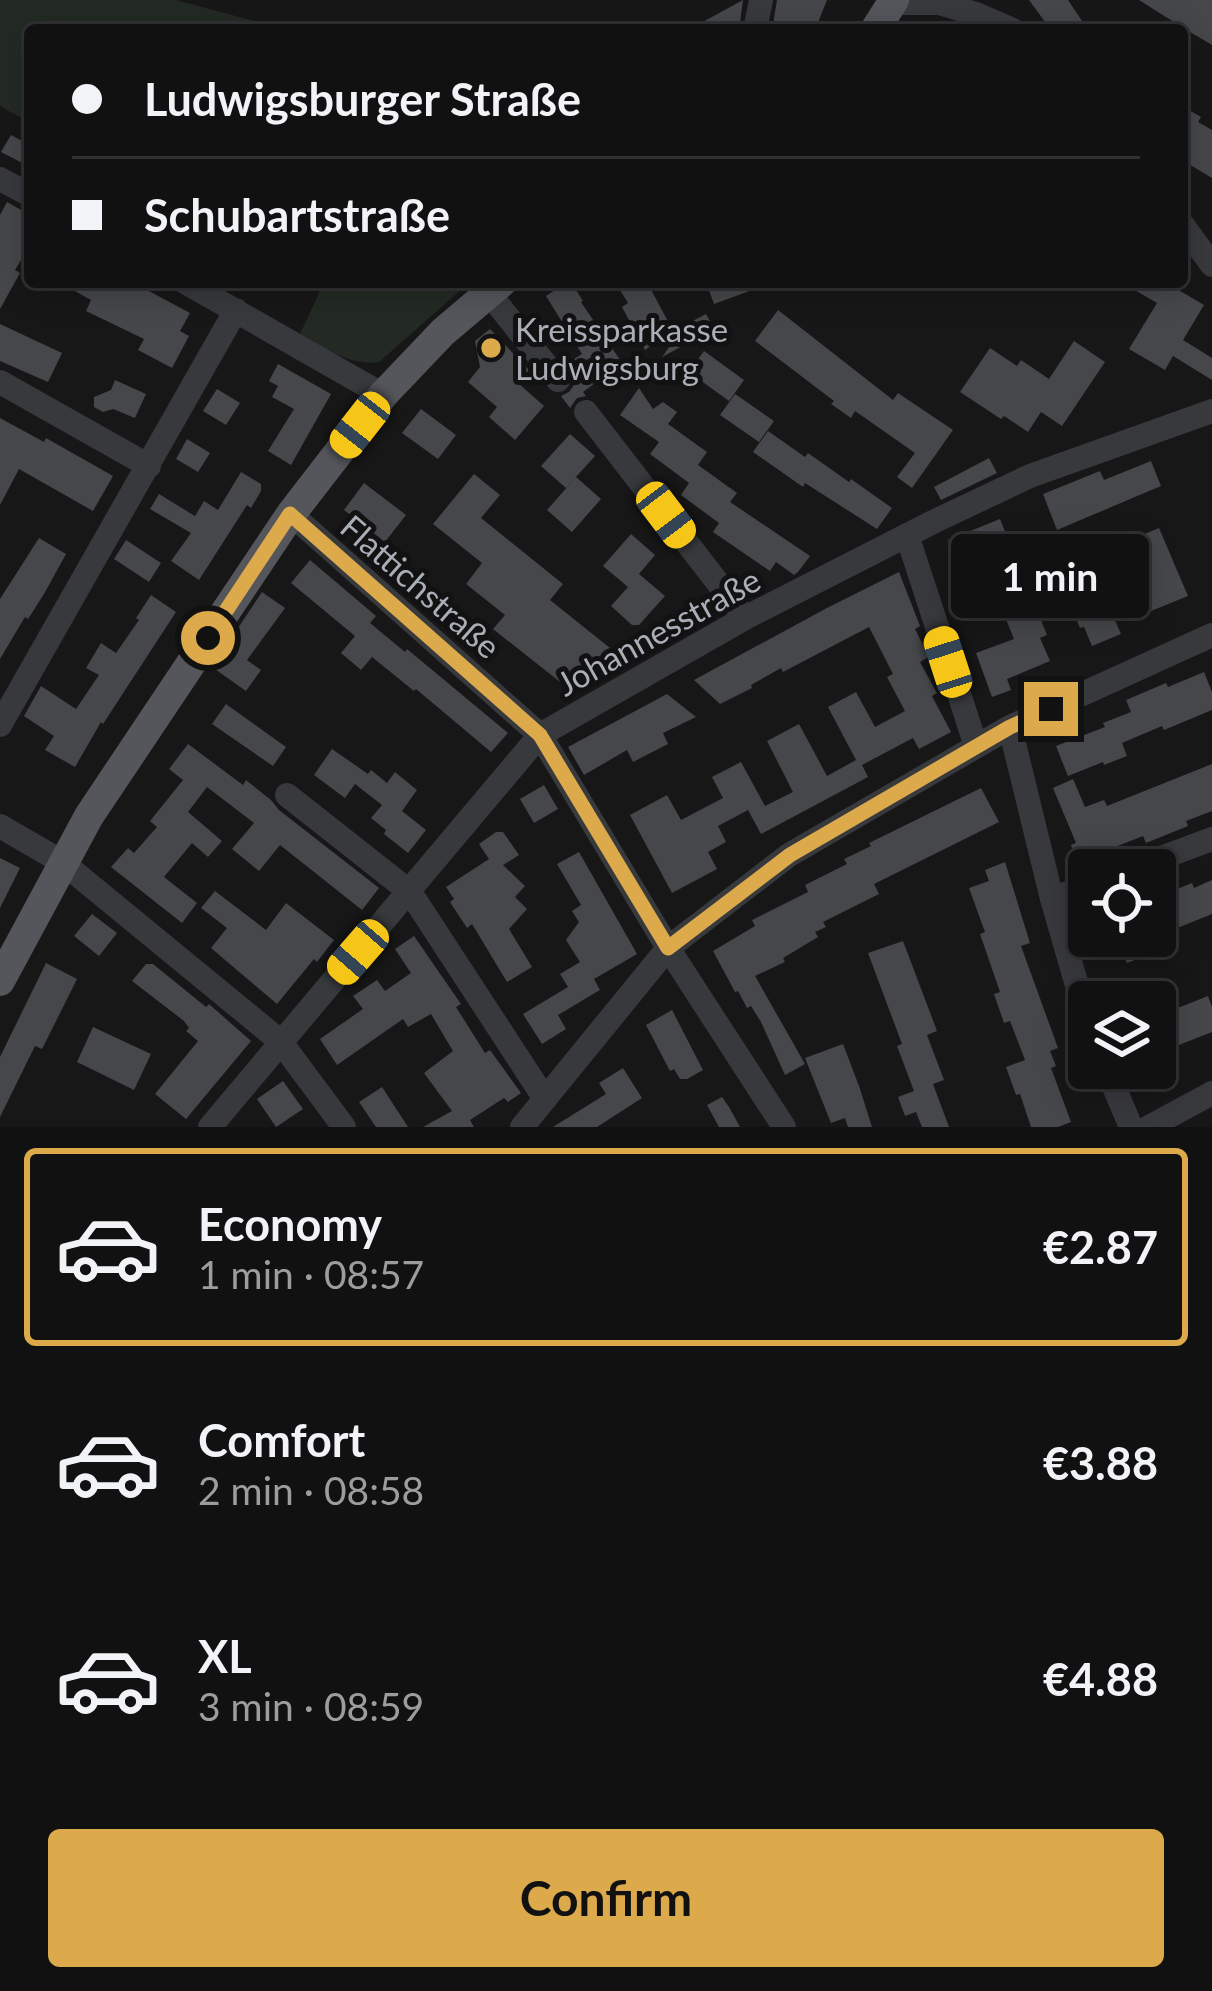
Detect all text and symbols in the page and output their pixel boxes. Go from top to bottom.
text: Ludwigsburger Straße [144,72,581,126]
text: Schubartstraße [144,188,450,242]
place label: Kreissparkasse Ludwigsburg [515,309,728,387]
marker: Kreissparkasse Ludwigsburg [478,335,504,361]
car [324,386,396,464]
car [630,475,702,555]
street label: Flattichstraße [333,506,509,666]
callout: 1 min [952,535,1150,619]
text: 1 min [1002,553,1098,599]
street label: Johannesstraße [549,559,767,703]
route start [181,611,235,665]
car [920,622,976,702]
route end [1024,682,1078,736]
map controls [1068,849,1176,1089]
button: locate [1068,849,1176,957]
car [321,913,395,991]
button: layers [1068,981,1176,1089]
icon: car [54,1193,162,1301]
text: Economy [198,1197,382,1251]
text: €2.87 [1043,1220,1158,1274]
text: 1 min · 08:57 [198,1251,424,1297]
icon: car [54,1409,162,1517]
text: Comfort [198,1413,365,1467]
text: €3.88 [1043,1436,1158,1490]
text: 2 min · 08:58 [198,1467,424,1513]
icon: car [54,1625,162,1733]
text: XL [198,1629,252,1683]
text: €4.88 [1043,1652,1158,1706]
text: 3 min · 08:59 [198,1683,424,1729]
button: Confirm [48,1829,1164,1967]

